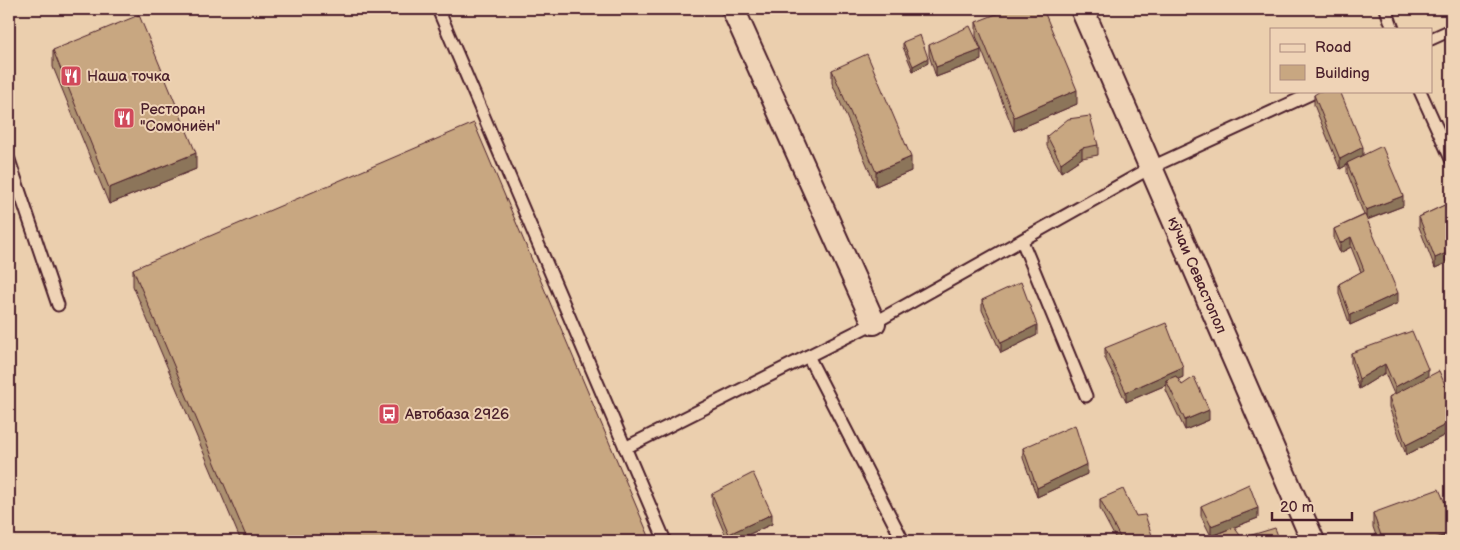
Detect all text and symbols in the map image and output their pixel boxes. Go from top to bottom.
legend [1270,28,1432,92]
text: Road [1315,38,1351,57]
restaurant icon: Наша точка [59,64,83,88]
text: Building [1315,64,1370,83]
place label: Наша точка [87,67,170,86]
place label: Ресторан "Сомониён" [140,100,221,136]
restaurant icon: Ресторан "Сомониён" [112,106,136,130]
street label: кӯчаи Севастопол [1163,214,1231,337]
bus stop icon: Автобаза 2926 [377,402,401,426]
place label: Автобаза 2926 [404,405,509,424]
scale bar [1272,490,1352,522]
text: 20 m [1280,498,1314,517]

